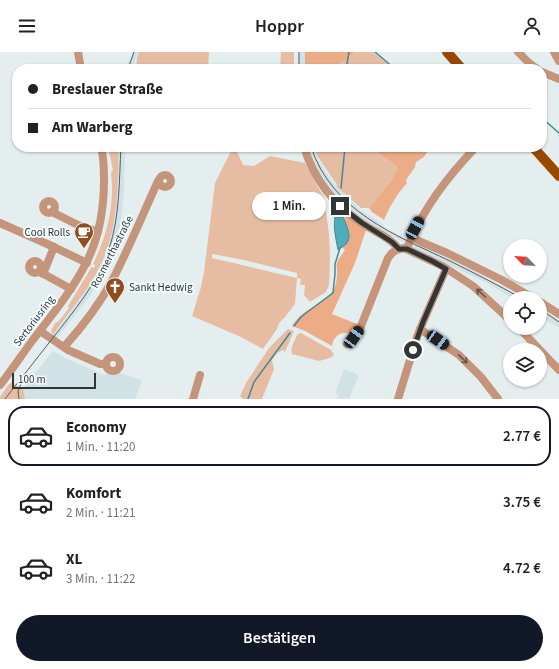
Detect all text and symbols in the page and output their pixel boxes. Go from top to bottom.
text: Hoppr [255,14,304,39]
icon: menu [16,15,38,37]
icon: person [521,15,543,37]
text: Breslauer Straße [52,79,163,100]
text: Am Warberg [52,117,133,138]
callout: 1 Min. [252,192,326,220]
text: 1 Min. [272,197,306,215]
route end [331,197,349,215]
street label: Rosmerthastraße [87,213,137,291]
car [404,215,426,241]
cafe icon: Cool Rolls [73,221,95,249]
place label: Cool Rolls [24,225,70,240]
north arrow [503,239,547,283]
map controls [503,239,547,387]
church icon: Sankt Hedwig [104,276,126,304]
place label: Sankt Hedwig [129,280,193,295]
one-way arrow [476,289,487,298]
button: locate [503,291,547,335]
street label: Sertoriusring [10,292,58,349]
car [342,324,366,350]
car [425,328,451,352]
route start [404,341,422,359]
button: layers [503,343,547,387]
one-way arrow [458,354,468,364]
scale bar [12,371,96,390]
text: 100 m [18,372,46,387]
text: Economy [66,417,127,438]
icon: car [18,418,54,454]
text: 2.77 € [503,426,541,447]
text: 1 Min. · 11:20 [66,438,136,456]
text: Komfort [66,483,121,504]
icon: car [18,484,54,520]
text: 3.75 € [503,492,541,513]
text: 2 Min. · 11:21 [66,504,136,522]
text: XL [66,549,82,570]
icon: car [18,550,54,586]
text: 4.72 € [503,558,541,579]
text: 3 Min. · 11:22 [66,570,136,588]
button: Bestätigen [16,615,543,661]

